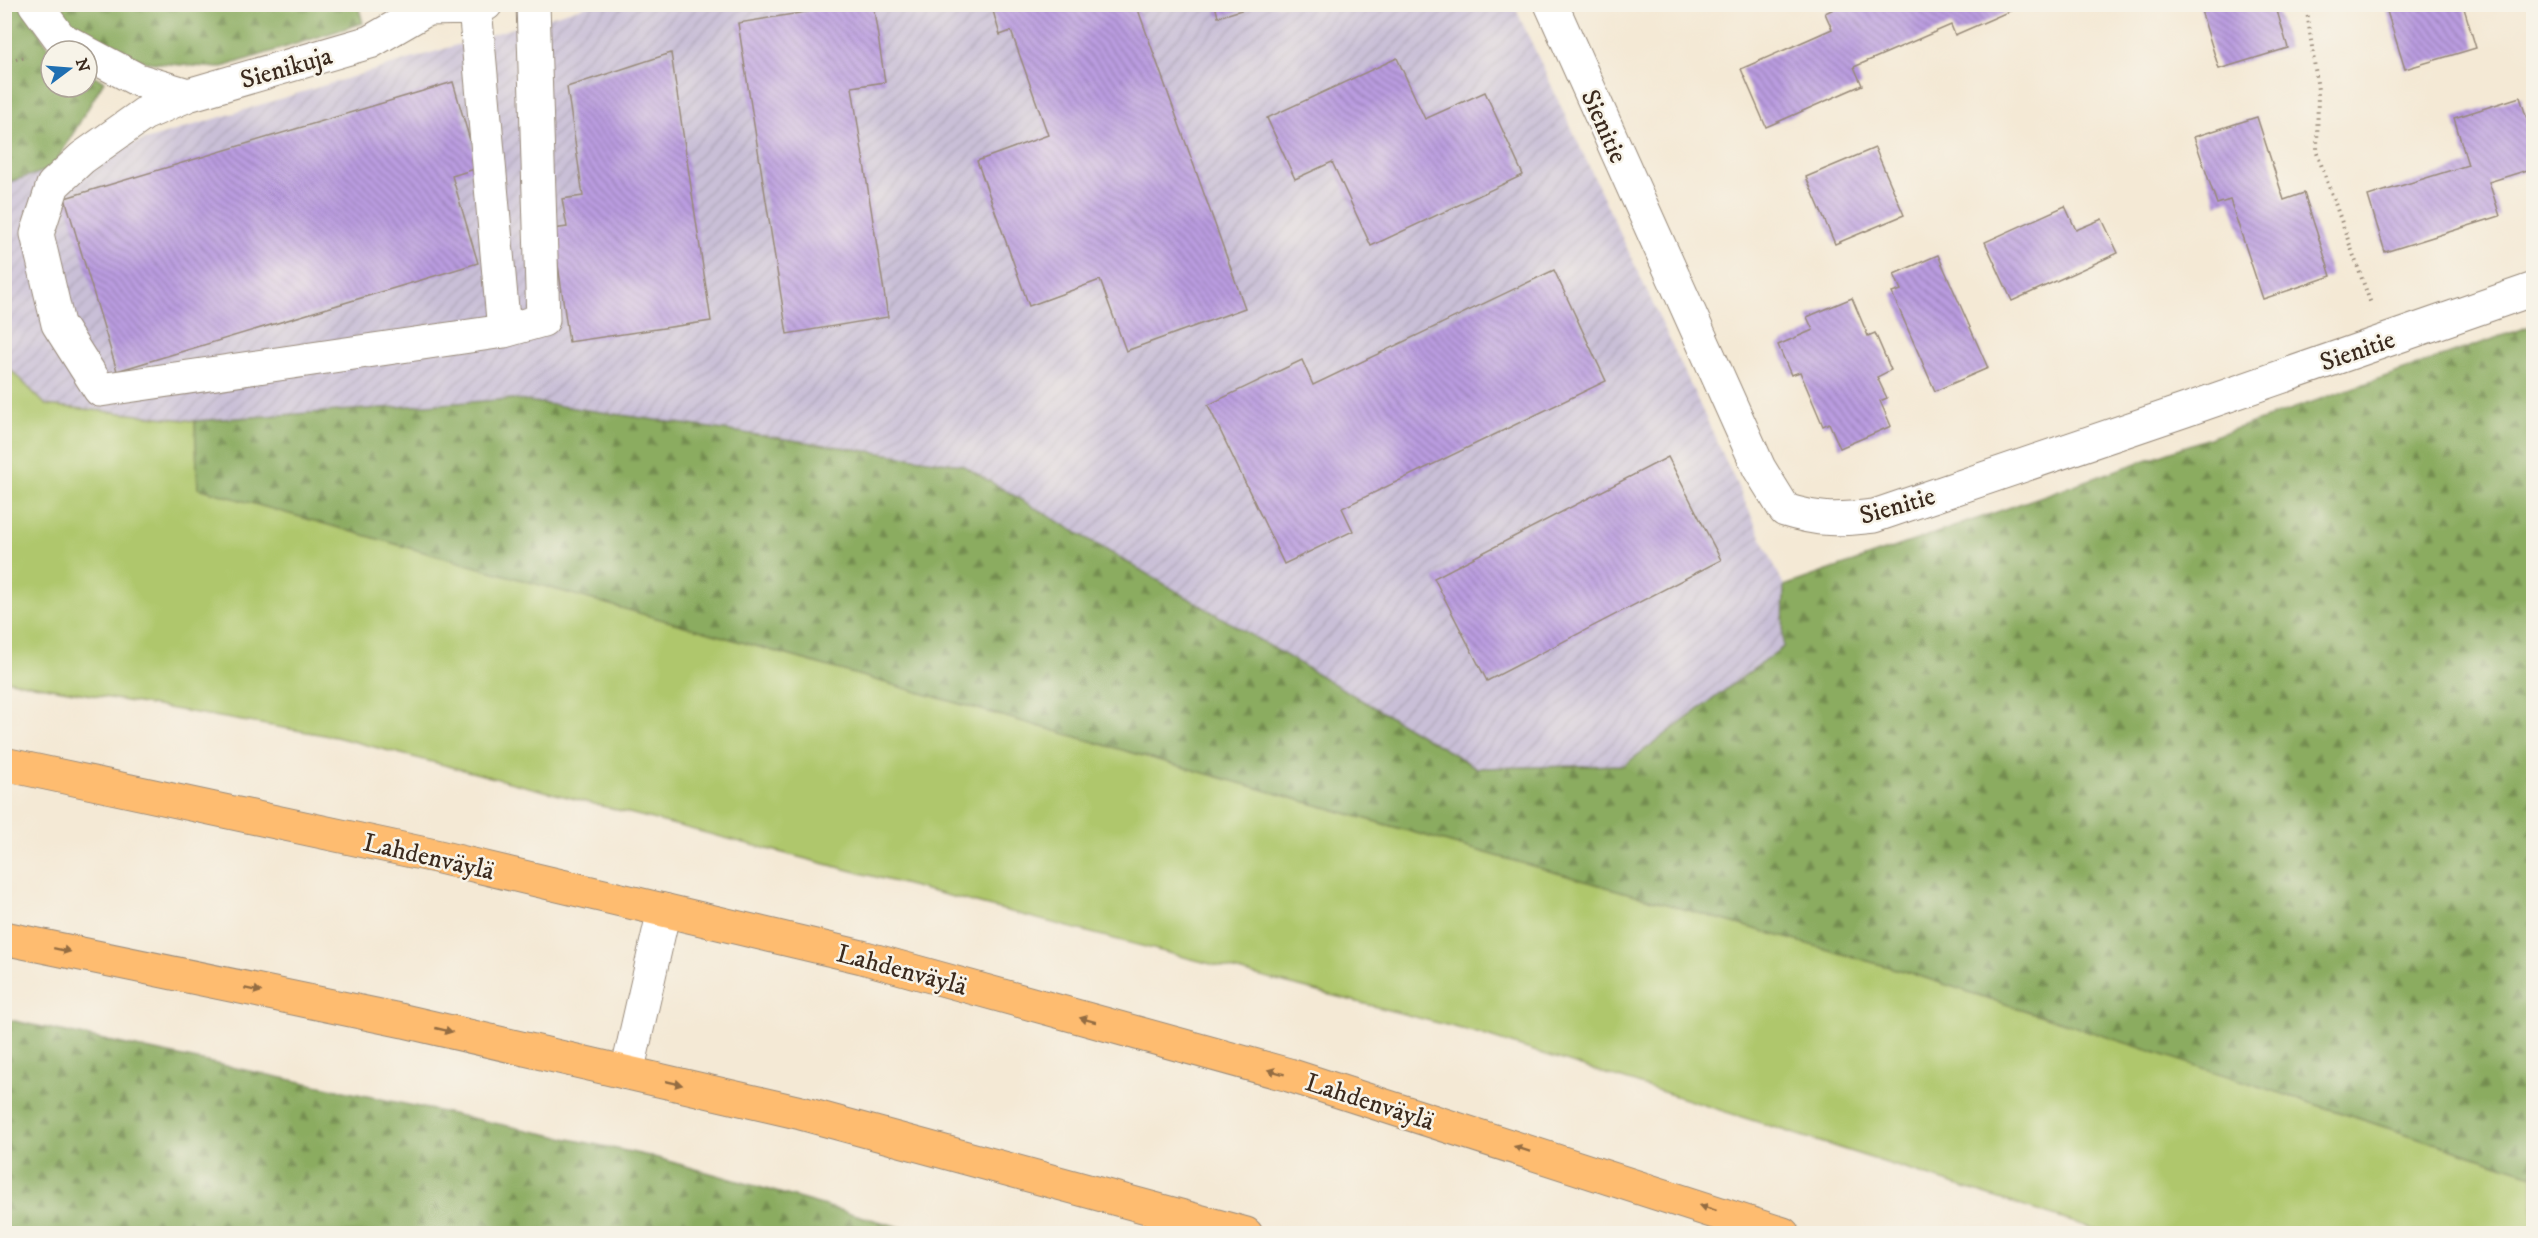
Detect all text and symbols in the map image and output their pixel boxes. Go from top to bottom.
north arrow [39,39,99,99]
street label: Sienikuja [237,40,336,97]
text: N [71,56,94,74]
street label: Sienitie [1573,85,1634,169]
street label: Sienitie [2316,323,2399,380]
street label: Sienitie [1856,480,1939,533]
street label: Lahdenväylä [360,826,497,889]
street label: Lahdenväylä [833,937,970,1004]
one-way arrow [53,946,72,955]
one-way arrow [243,985,262,995]
one-way arrow [1079,1014,1097,1024]
one-way arrow [434,1026,453,1035]
one-way arrow [1267,1066,1285,1076]
street label: Lahdenväylä [1301,1066,1438,1139]
one-way arrow [665,1079,684,1089]
one-way arrow [1513,1144,1531,1153]
one-way arrow [1699,1203,1717,1212]

